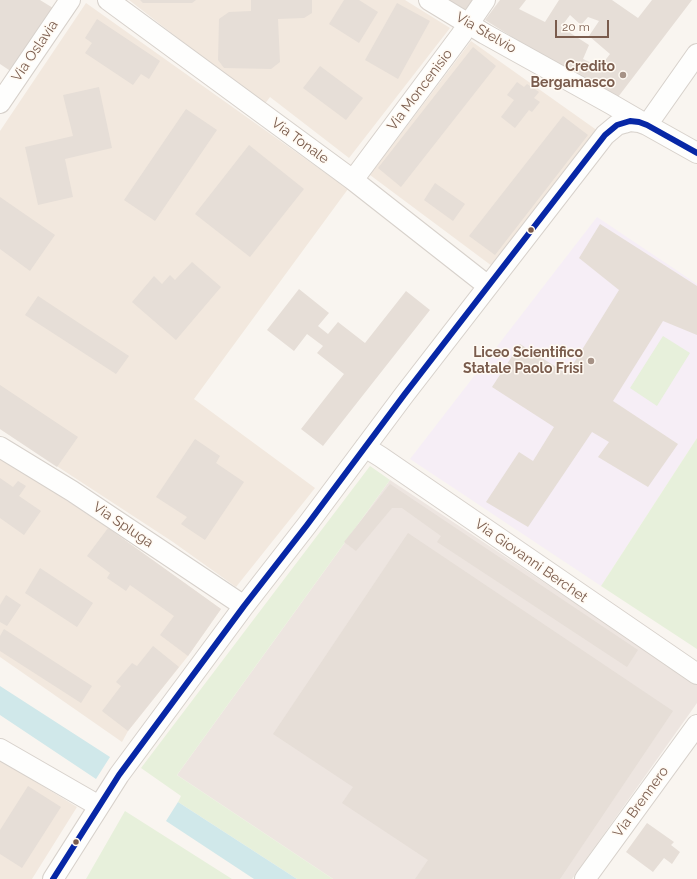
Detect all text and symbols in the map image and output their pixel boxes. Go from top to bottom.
street label: Via Stelvio [453,9,519,57]
scale bar [557,12,611,38]
street label: Via Oslavia [8,17,62,85]
text: 20 m [562,20,590,34]
street label: Via Moncenisio [384,46,456,134]
place label: Credito Bergamasco [531,59,615,92]
marker: Credito Bergamasco [618,70,628,80]
street label: Via Tonale [268,115,332,167]
unlabelled marker [526,225,536,235]
place label: Liceo Scientifico Statale Paolo Frisi [463,345,583,378]
marker: Liceo Scientifico Statale Paolo Frisi [586,356,596,366]
street label: Via Spluga [90,499,156,551]
street label: Via Giovanni Berchet [471,516,591,606]
street label: Via Brennero [610,763,672,841]
unlabelled marker [71,837,81,847]

